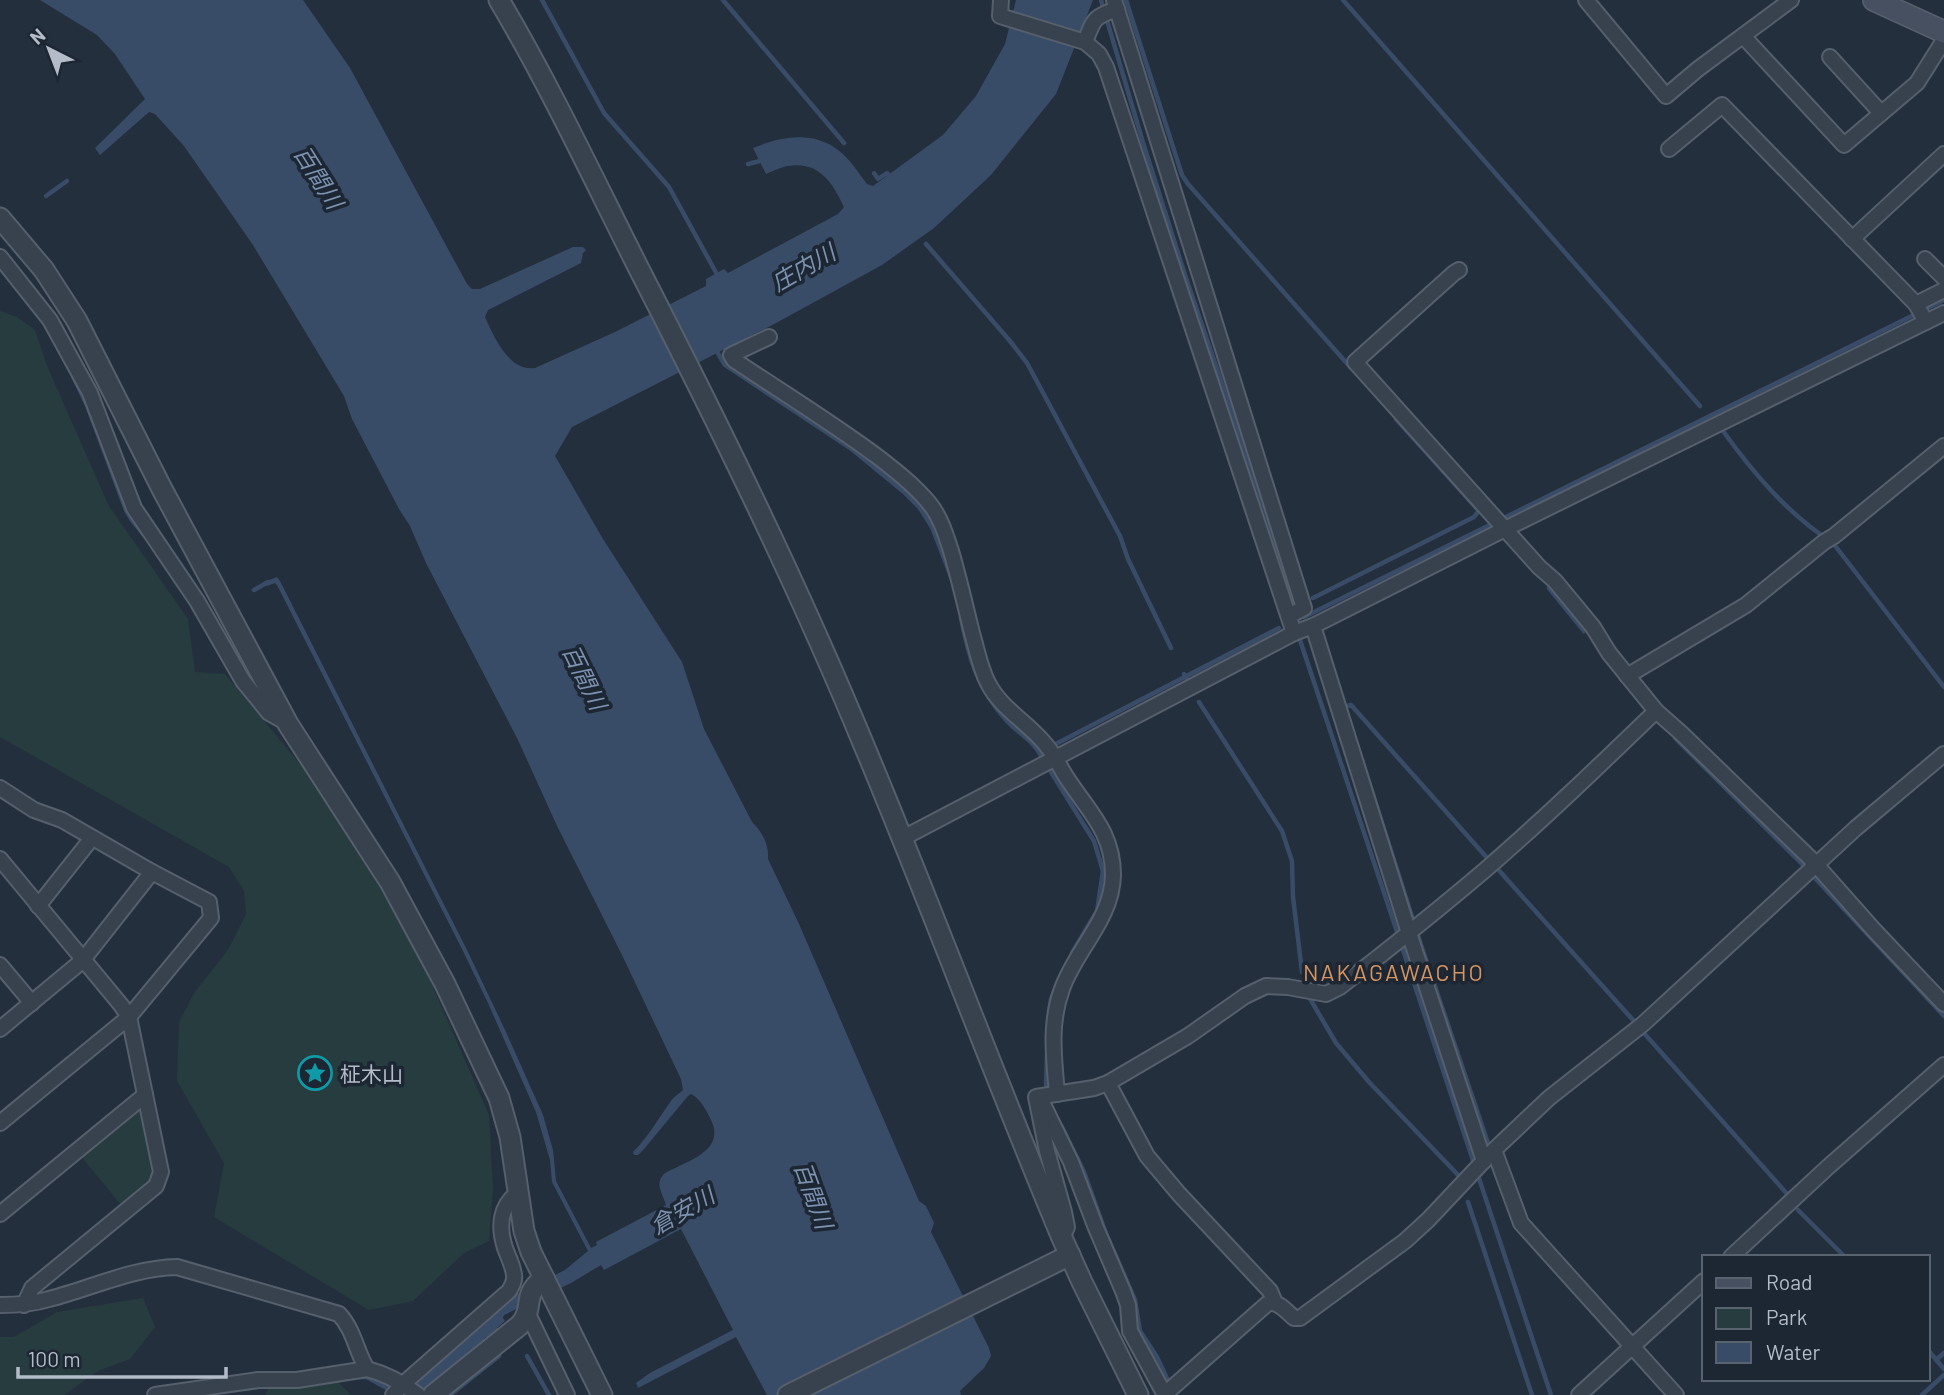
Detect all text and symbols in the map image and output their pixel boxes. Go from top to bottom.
north arrow [14,14,84,84]
text: N [25,23,50,49]
water label: 百間川 [289,140,351,216]
water label: 庄内川 [766,236,842,296]
water label: 百間川 [557,640,614,717]
district label: NAKAGAWACHO [1303,958,1485,986]
place icon: 柾木山 [296,1054,334,1092]
place label: 柾木山 [340,1061,403,1086]
water label: 百間川 [789,1158,840,1235]
water label: 倉安川 [645,1179,721,1239]
legend [1702,1255,1930,1381]
text: Road [1766,1269,1812,1294]
text: Park [1766,1304,1807,1329]
scale bar [18,1336,226,1380]
text: Water [1766,1339,1821,1364]
text: 100 m [28,1346,81,1371]

